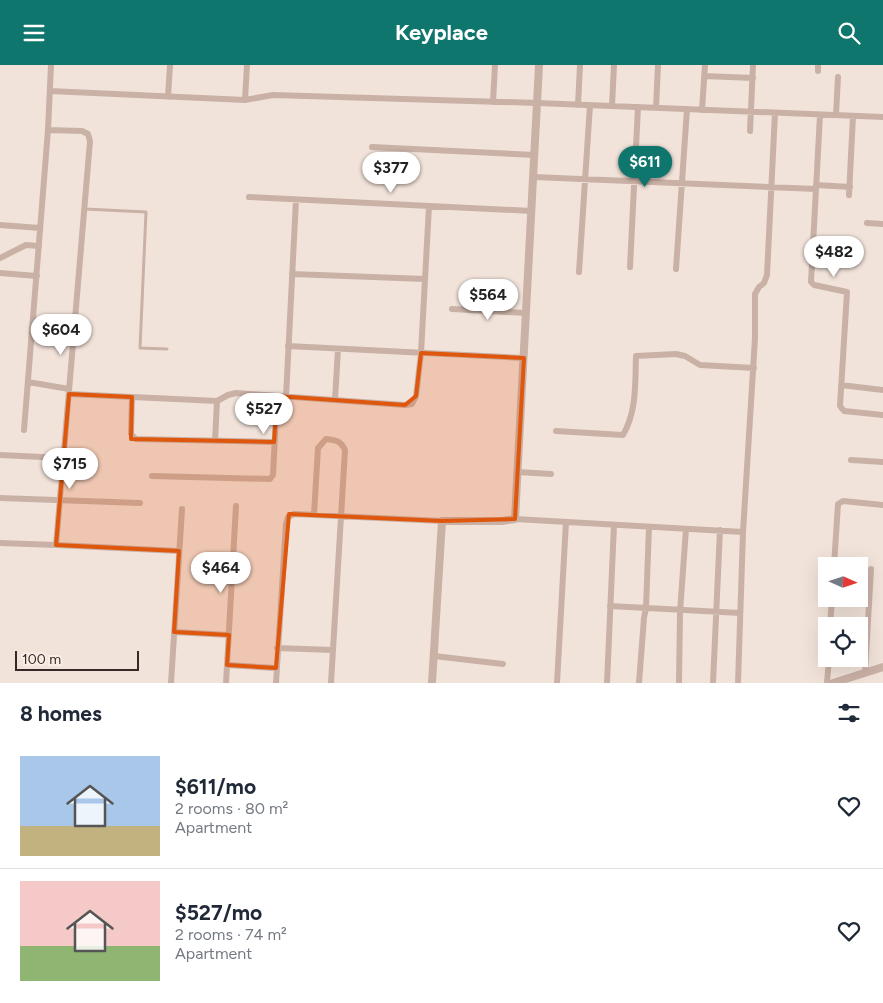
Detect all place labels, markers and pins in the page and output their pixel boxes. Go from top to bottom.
pin: $611 [615,145,675,188]
pin: $377 [361,151,421,194]
pin: $482 [804,235,864,278]
pin: $564 [458,279,518,321]
pin: $604 [31,313,91,356]
pin: $527 [234,393,294,435]
pin: $715 [40,447,100,490]
pin: $464 [191,551,251,594]

